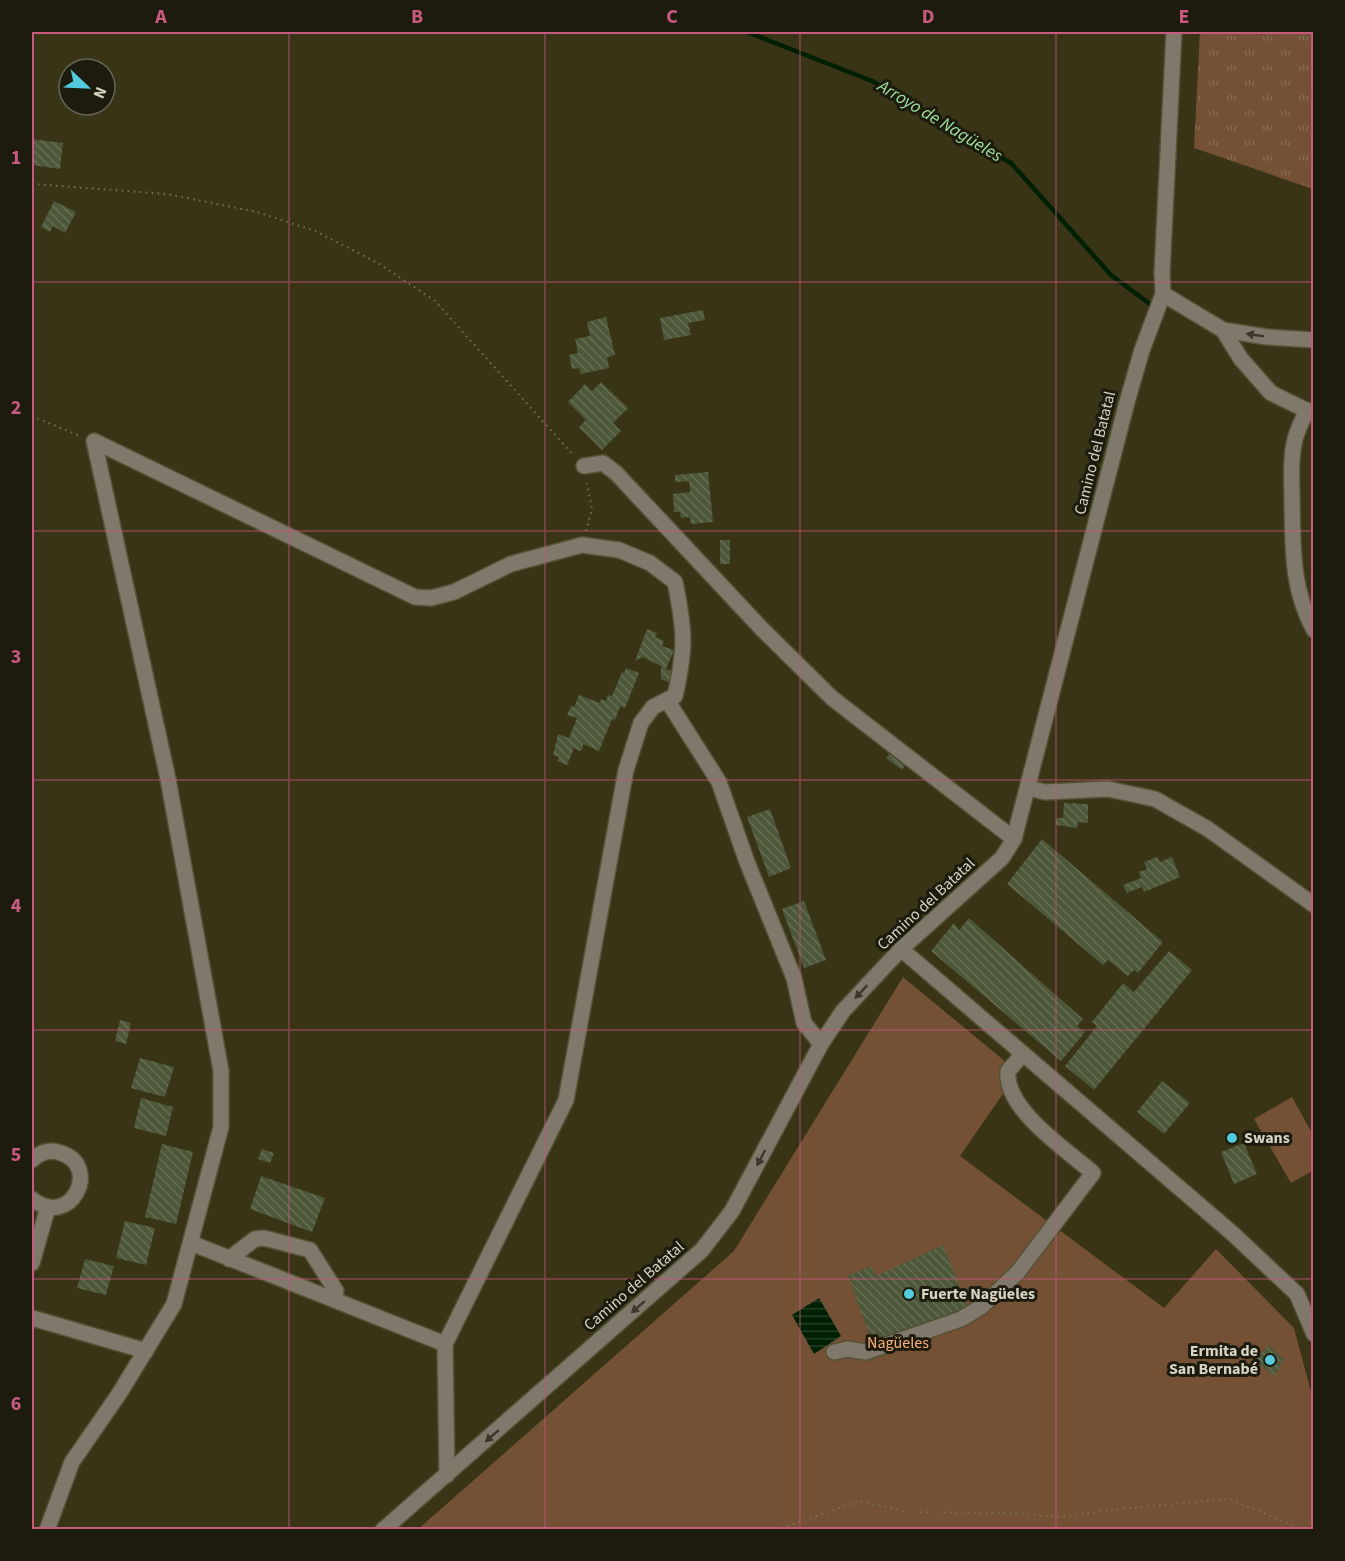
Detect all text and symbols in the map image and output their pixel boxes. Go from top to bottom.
text: A [154,3,167,31]
text: B [411,3,423,31]
text: C [666,3,678,31]
text: D [922,3,934,31]
text: E [1179,3,1189,31]
north arrow [57,57,117,117]
water label: Arroyo de Nagüeles [872,73,1007,168]
text: N [88,83,112,102]
text: 1 [11,144,21,172]
one-way arrow [1246,331,1265,340]
street label: Camino del Batatal [1069,389,1121,517]
text: 2 [11,394,21,422]
text: 3 [11,643,21,671]
street label: Camino del Batatal [872,853,980,955]
text: 4 [11,892,22,920]
one-way arrow [855,984,868,999]
place label: Swans [1244,1127,1290,1149]
marker: Swans [1225,1131,1239,1145]
text: 5 [11,1141,21,1169]
one-way arrow [756,1149,766,1167]
street label: Camino del Batatal [579,1236,689,1336]
place label: Fuerte Nagüeles [921,1283,1035,1305]
marker: Fuerte Nagüeles [902,1287,916,1301]
one-way arrow [631,1300,646,1313]
park label: Nagüeles [867,1332,929,1354]
place label: Ermita de San Bernabé [1169,1340,1258,1380]
marker: Ermita de San Bernabé [1263,1353,1277,1367]
text: 6 [11,1390,21,1418]
one-way arrow [485,1429,500,1442]

